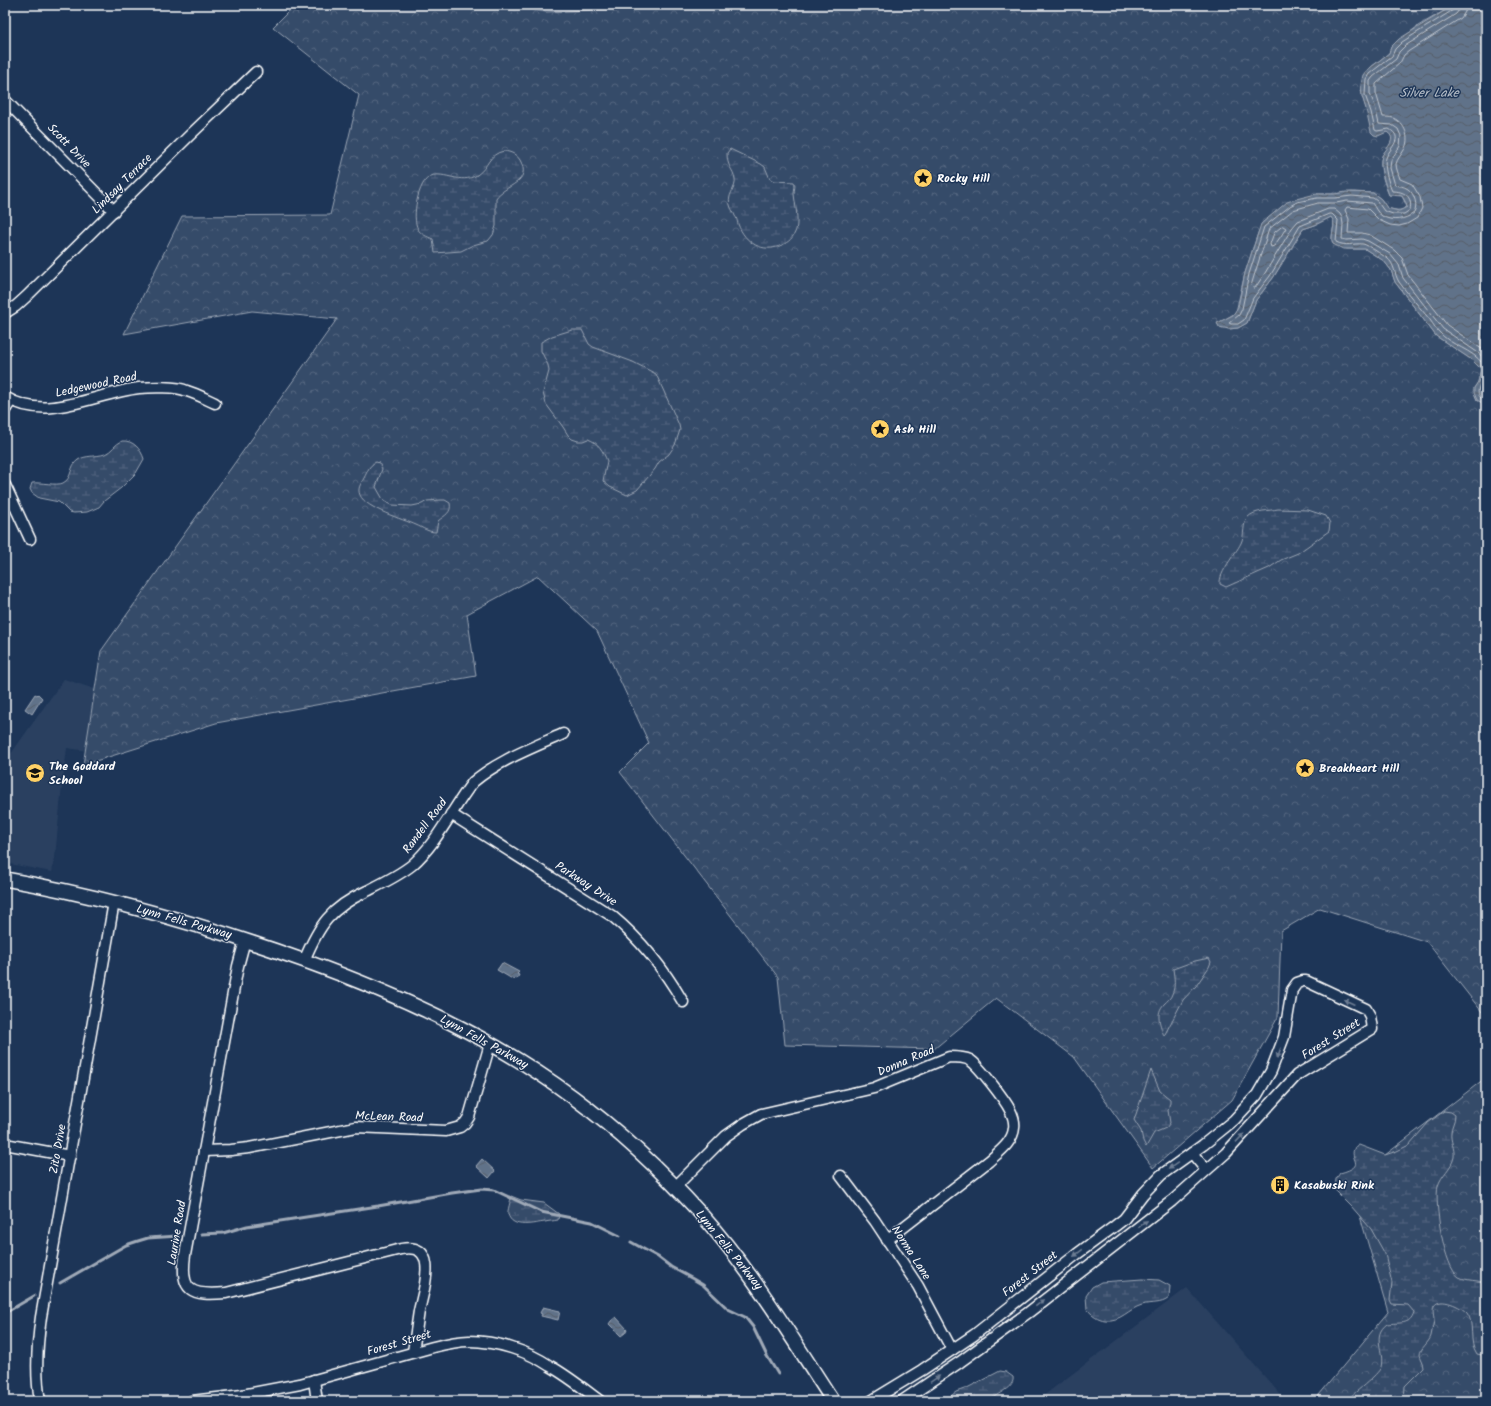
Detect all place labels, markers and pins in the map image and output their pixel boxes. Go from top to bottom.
place icon: Rocky Hill [912,167,934,189]
place label: Rocky Hill [937,169,990,188]
place icon: Ash Hill [869,418,891,440]
place label: Ash Hill [894,420,937,439]
place label: The Goddard School [49,757,116,790]
place icon: Breakheart Hill [1294,757,1316,779]
place label: Breakheart Hill [1319,759,1400,778]
school or university icon: The Goddard School [24,762,46,784]
building icon: Kasabuski Rink [1269,1174,1291,1196]
place label: Kasabuski Rink [1294,1176,1375,1195]

